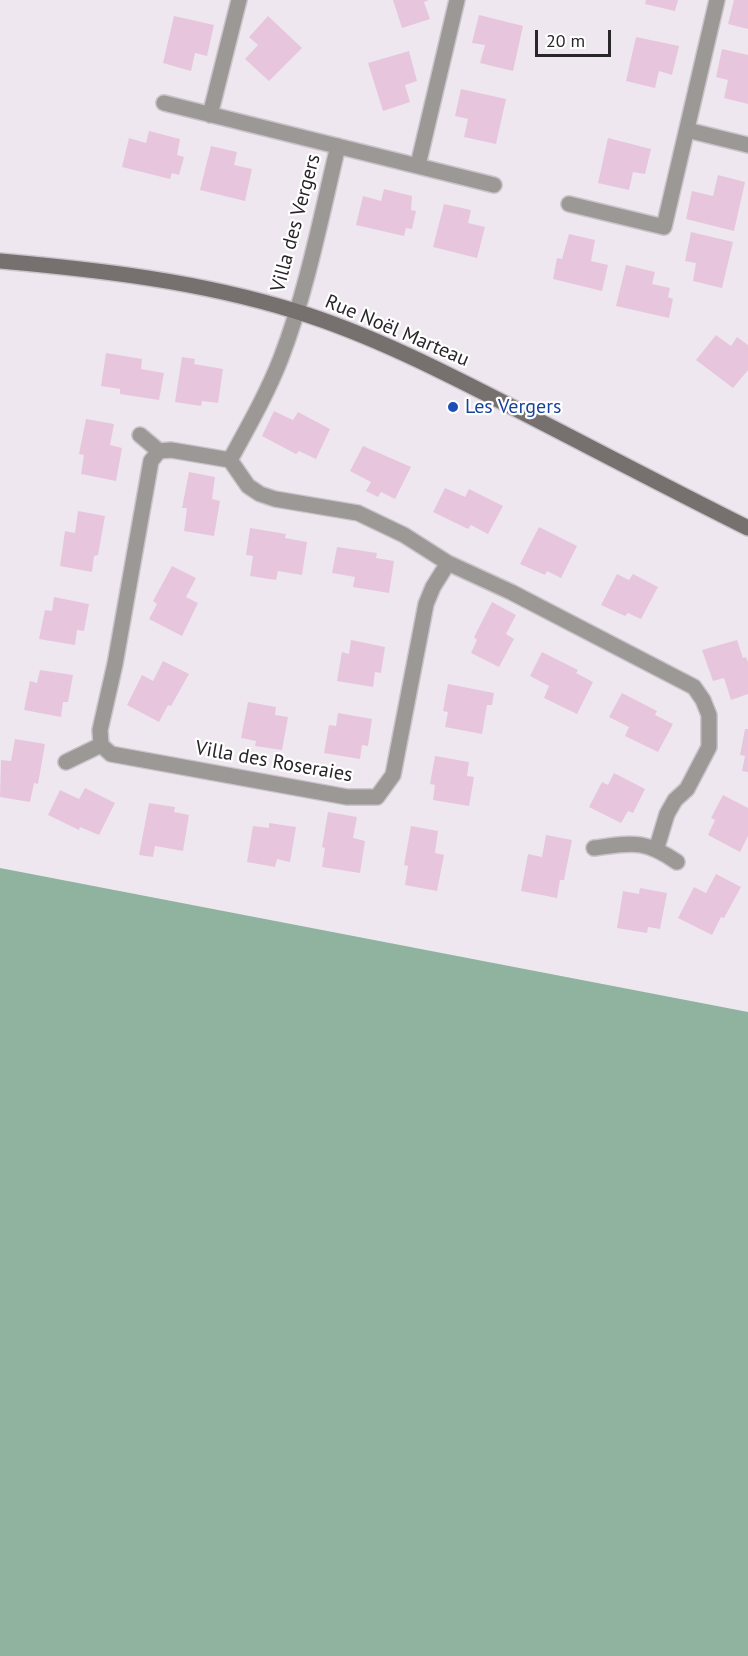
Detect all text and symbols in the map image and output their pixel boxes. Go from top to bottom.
scale bar [538,18,614,56]
text: 20 m [546,29,585,52]
street label: Villa des Vergers [266,151,326,295]
street label: Rue Noël Marteau [321,290,473,372]
place label: Les Vergers [465,395,561,419]
marker: Les Vergers [446,400,460,414]
street label: Villa des Roseraies [194,736,354,788]

